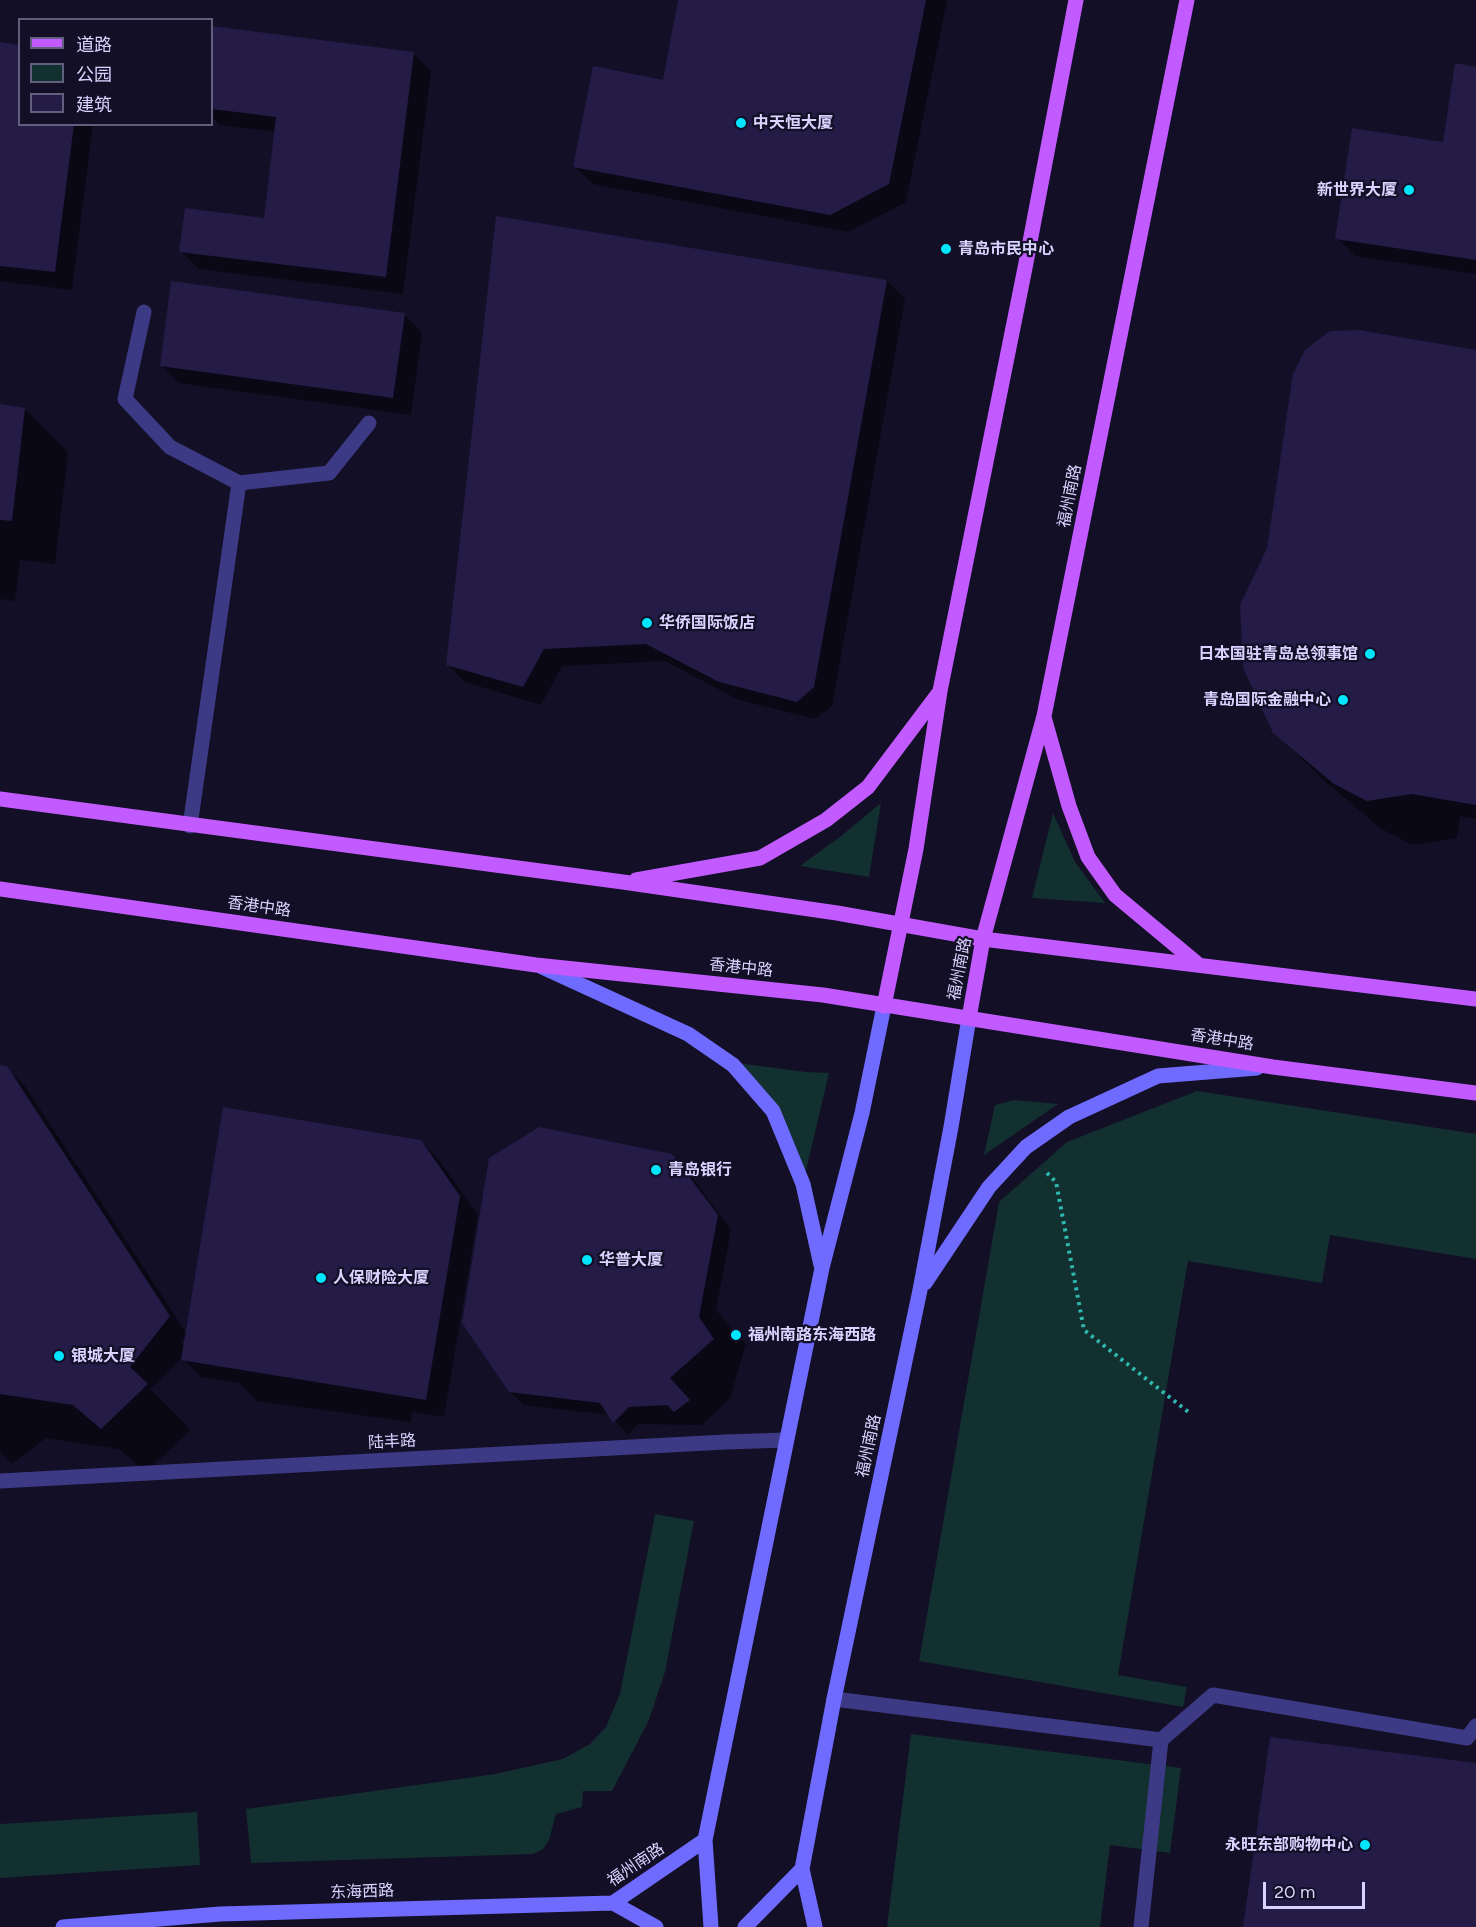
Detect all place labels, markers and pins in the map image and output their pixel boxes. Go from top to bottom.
place label: 中天恒大厦 [753,113,833,133]
marker: 中天恒大厦 [734,116,748,130]
place label: 新世界大厦 [1317,180,1397,200]
marker: 新世界大厦 [1402,183,1416,197]
place label: 青岛市民中心 [958,239,1054,259]
marker: 青岛市民中心 [939,242,953,256]
place label: 华侨国际饭店 [659,613,755,633]
marker: 华侨国际饭店 [640,616,654,630]
place label: 日本国驻青岛总领事馆 [1198,644,1358,664]
marker: 日本国驻青岛总领事馆 [1363,647,1377,661]
place label: 青岛国际金融中心 [1203,690,1331,710]
marker: 青岛国际金融中心 [1336,693,1350,707]
place label: 青岛银行 [668,1160,732,1180]
marker: 青岛银行 [649,1163,663,1177]
place label: 华普大厦 [599,1250,663,1270]
marker: 华普大厦 [580,1253,594,1267]
place label: 人保财险大厦 [333,1268,429,1288]
marker: 人保财险大厦 [314,1271,328,1285]
place label: 福州南路东海西路 [748,1325,876,1345]
marker: 福州南路东海西路 [729,1328,743,1342]
place label: 银城大厦 [71,1346,135,1366]
marker: 银城大厦 [52,1349,66,1363]
place label: 永旺东部购物中心 [1225,1835,1353,1855]
marker: 永旺东部购物中心 [1358,1838,1372,1852]

